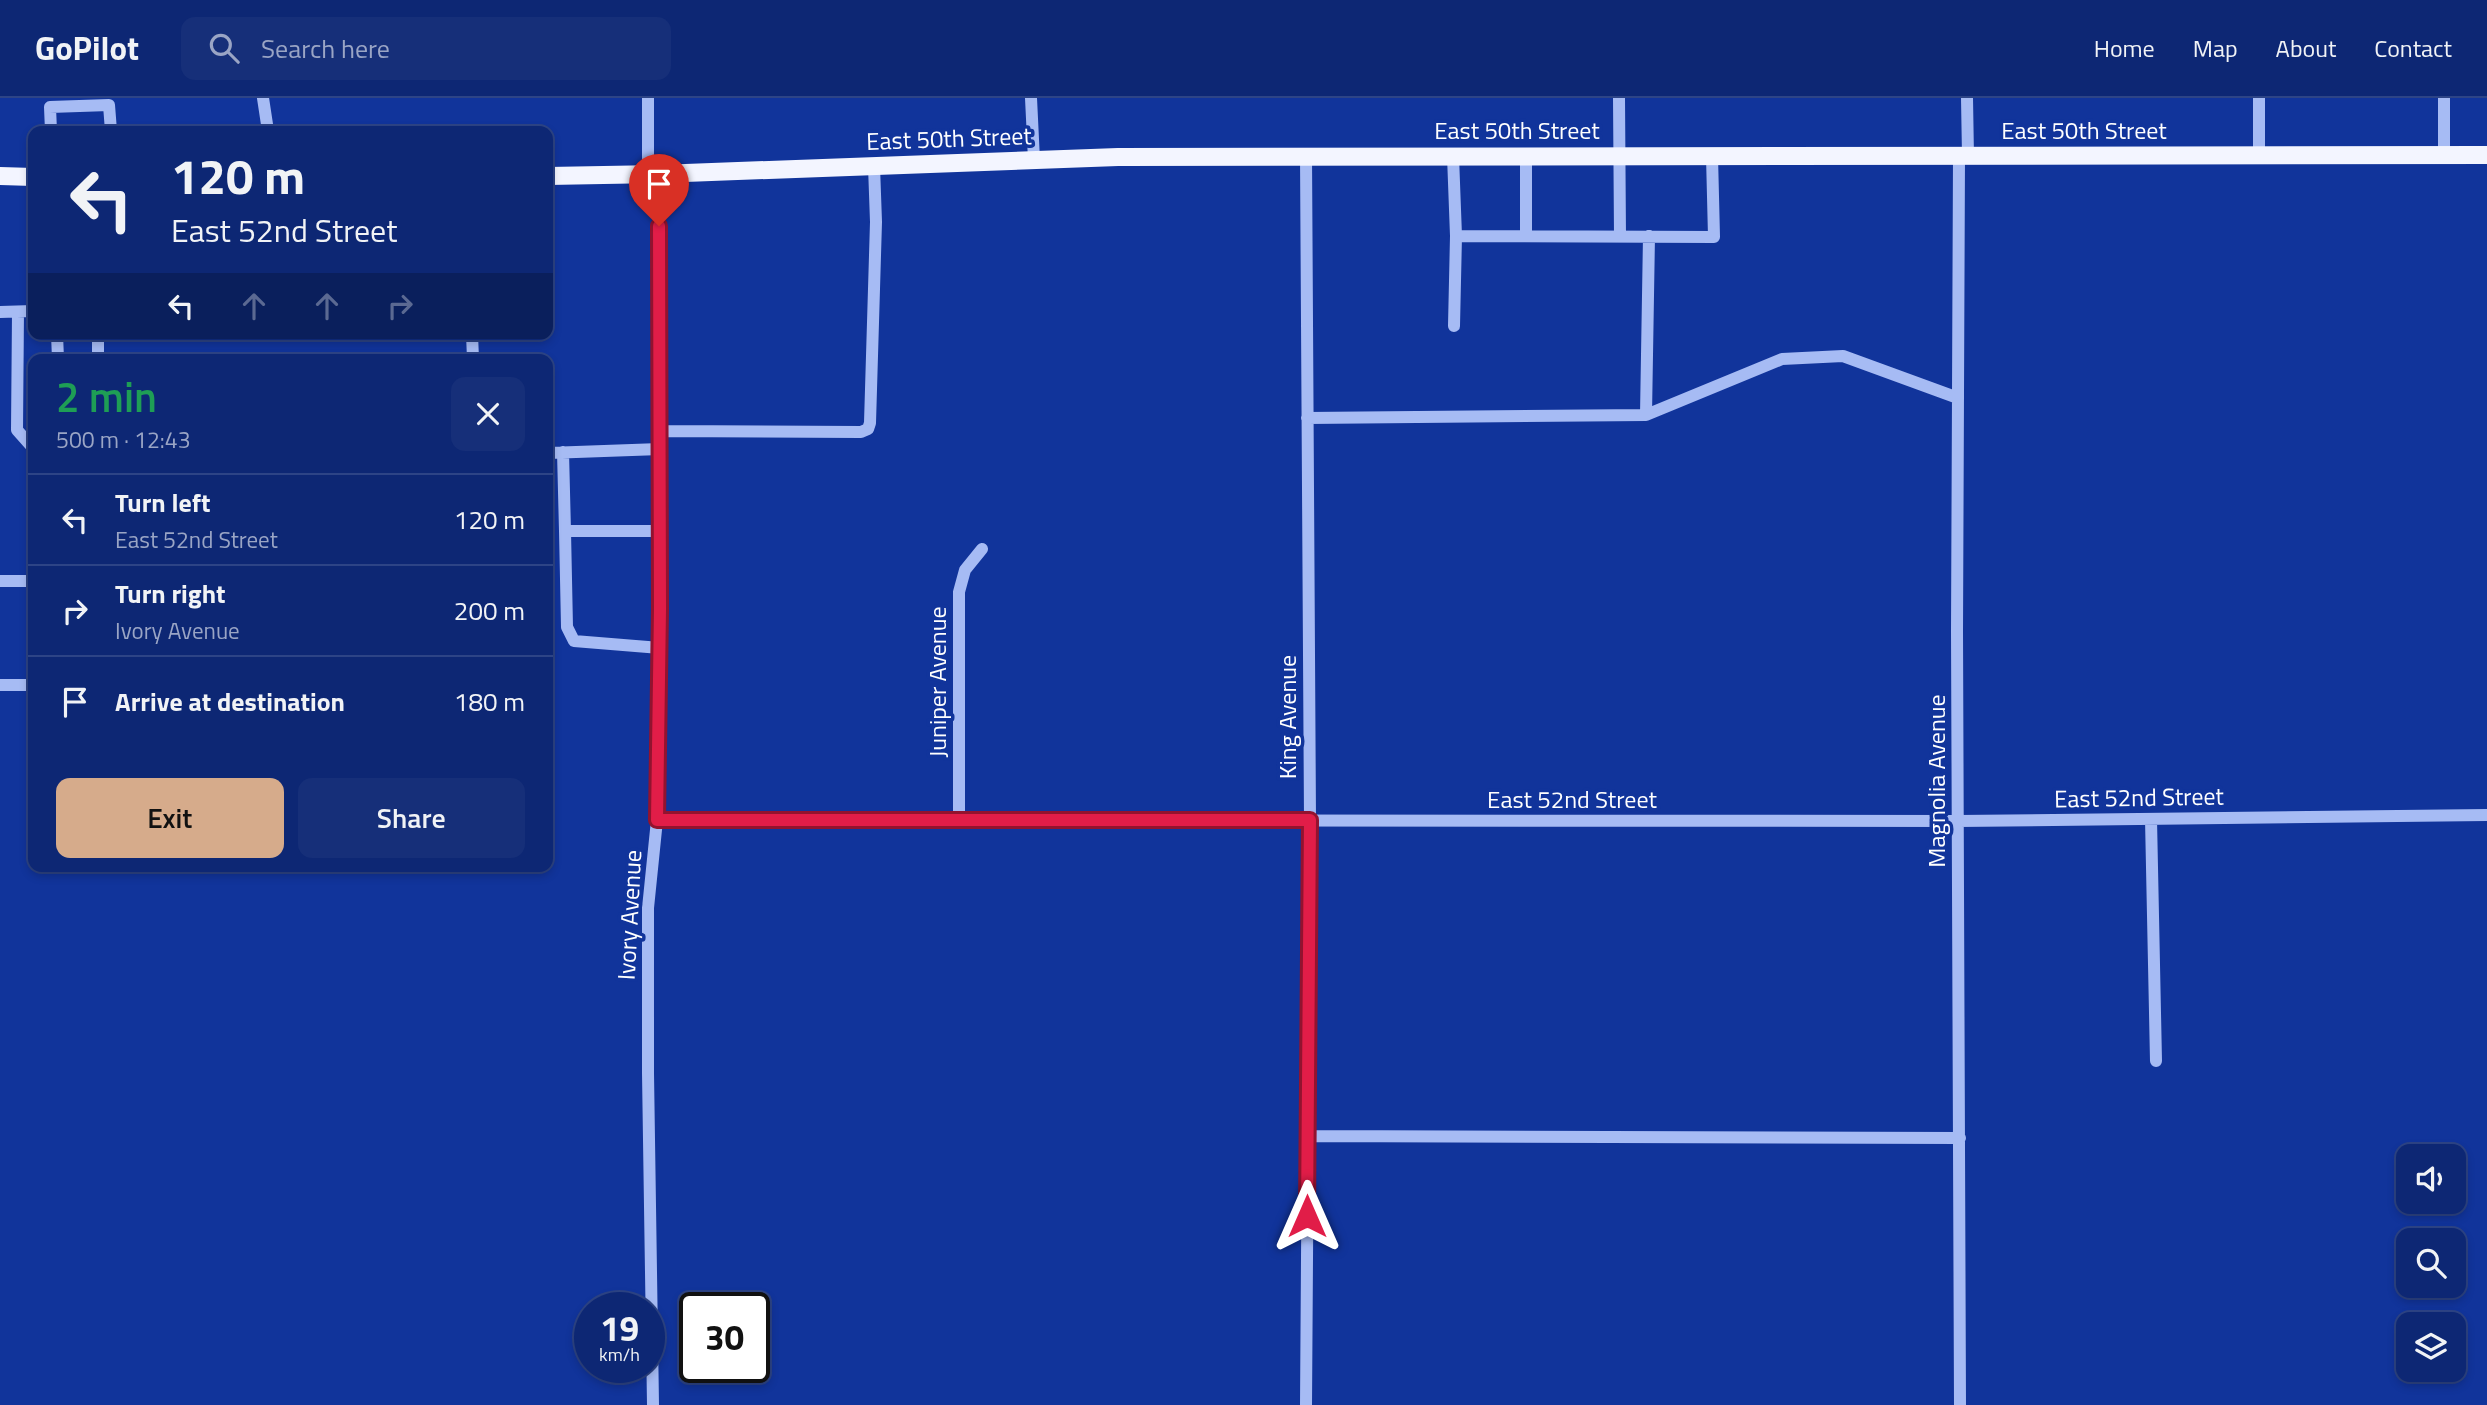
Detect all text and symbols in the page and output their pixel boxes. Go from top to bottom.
search box [181,17,671,80]
text: GoPilot [35,23,139,73]
icon: search [205,29,243,67]
text: Search here [261,29,390,68]
text: Home [2094,30,2155,66]
text: Map [2193,30,2238,66]
text: About [2276,30,2336,66]
text: Contact [2374,30,2452,66]
street label: East 50th Street [1434,112,1600,148]
street label: East 50th Street [2001,112,2167,148]
street label: East 50th Street [866,117,1033,159]
text: 120 m [171,138,305,213]
icon: left [56,154,147,245]
pin [629,154,689,226]
icon: arrive [640,165,678,203]
text: East 52nd Street [171,206,397,254]
icon: left [162,287,200,325]
icon: ahead [235,287,273,325]
icon: ahead [308,287,346,325]
icon: right [381,287,419,325]
text: 2 min [56,364,157,428]
button: close [451,377,525,451]
text: 500 m · 12:43 [56,422,191,457]
text: Turn left [115,483,210,522]
text: 120 m [454,500,525,539]
icon: left [56,501,94,539]
text: East 52nd Street [115,522,278,557]
text: Turn right [115,574,226,613]
text: 200 m [454,591,525,630]
icon: right [56,592,94,630]
street label: Juniper Avenue [919,606,955,758]
text: Ivory Avenue [115,613,240,648]
street label: King Avenue [1269,655,1305,779]
text: Arrive at destination [115,682,345,721]
text: 180 m [454,682,525,721]
icon: arrive [56,683,94,721]
street label: Magnolia Avenue [1918,694,1954,868]
button: Exit [56,778,284,858]
button: Share [298,778,525,858]
street label: East 52nd Street [2054,778,2225,816]
street label: East 52nd Street [1487,781,1657,817]
street label: Ivory Avenue [608,849,650,981]
map controls [2396,1144,2466,1382]
button: sound [2396,1144,2466,1214]
position arrow [1270,1179,1344,1253]
button: search [2396,1228,2466,1298]
speed limit sign: 30 [679,1292,770,1383]
text: 19 [600,1301,639,1355]
button: layers [2396,1312,2466,1382]
text: km/h [599,1341,640,1368]

